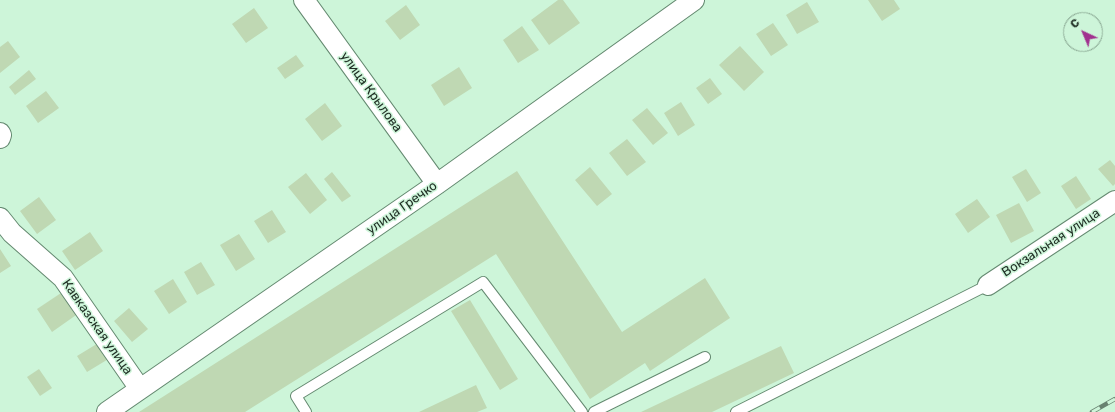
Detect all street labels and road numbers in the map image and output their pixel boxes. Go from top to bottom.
street label: улица Крылова [337,49,405,135]
street label: улица Гречко [364,178,440,238]
street label: Вокзальная улица [999,205,1103,281]
street label: Кавказская улица [58,276,136,378]

